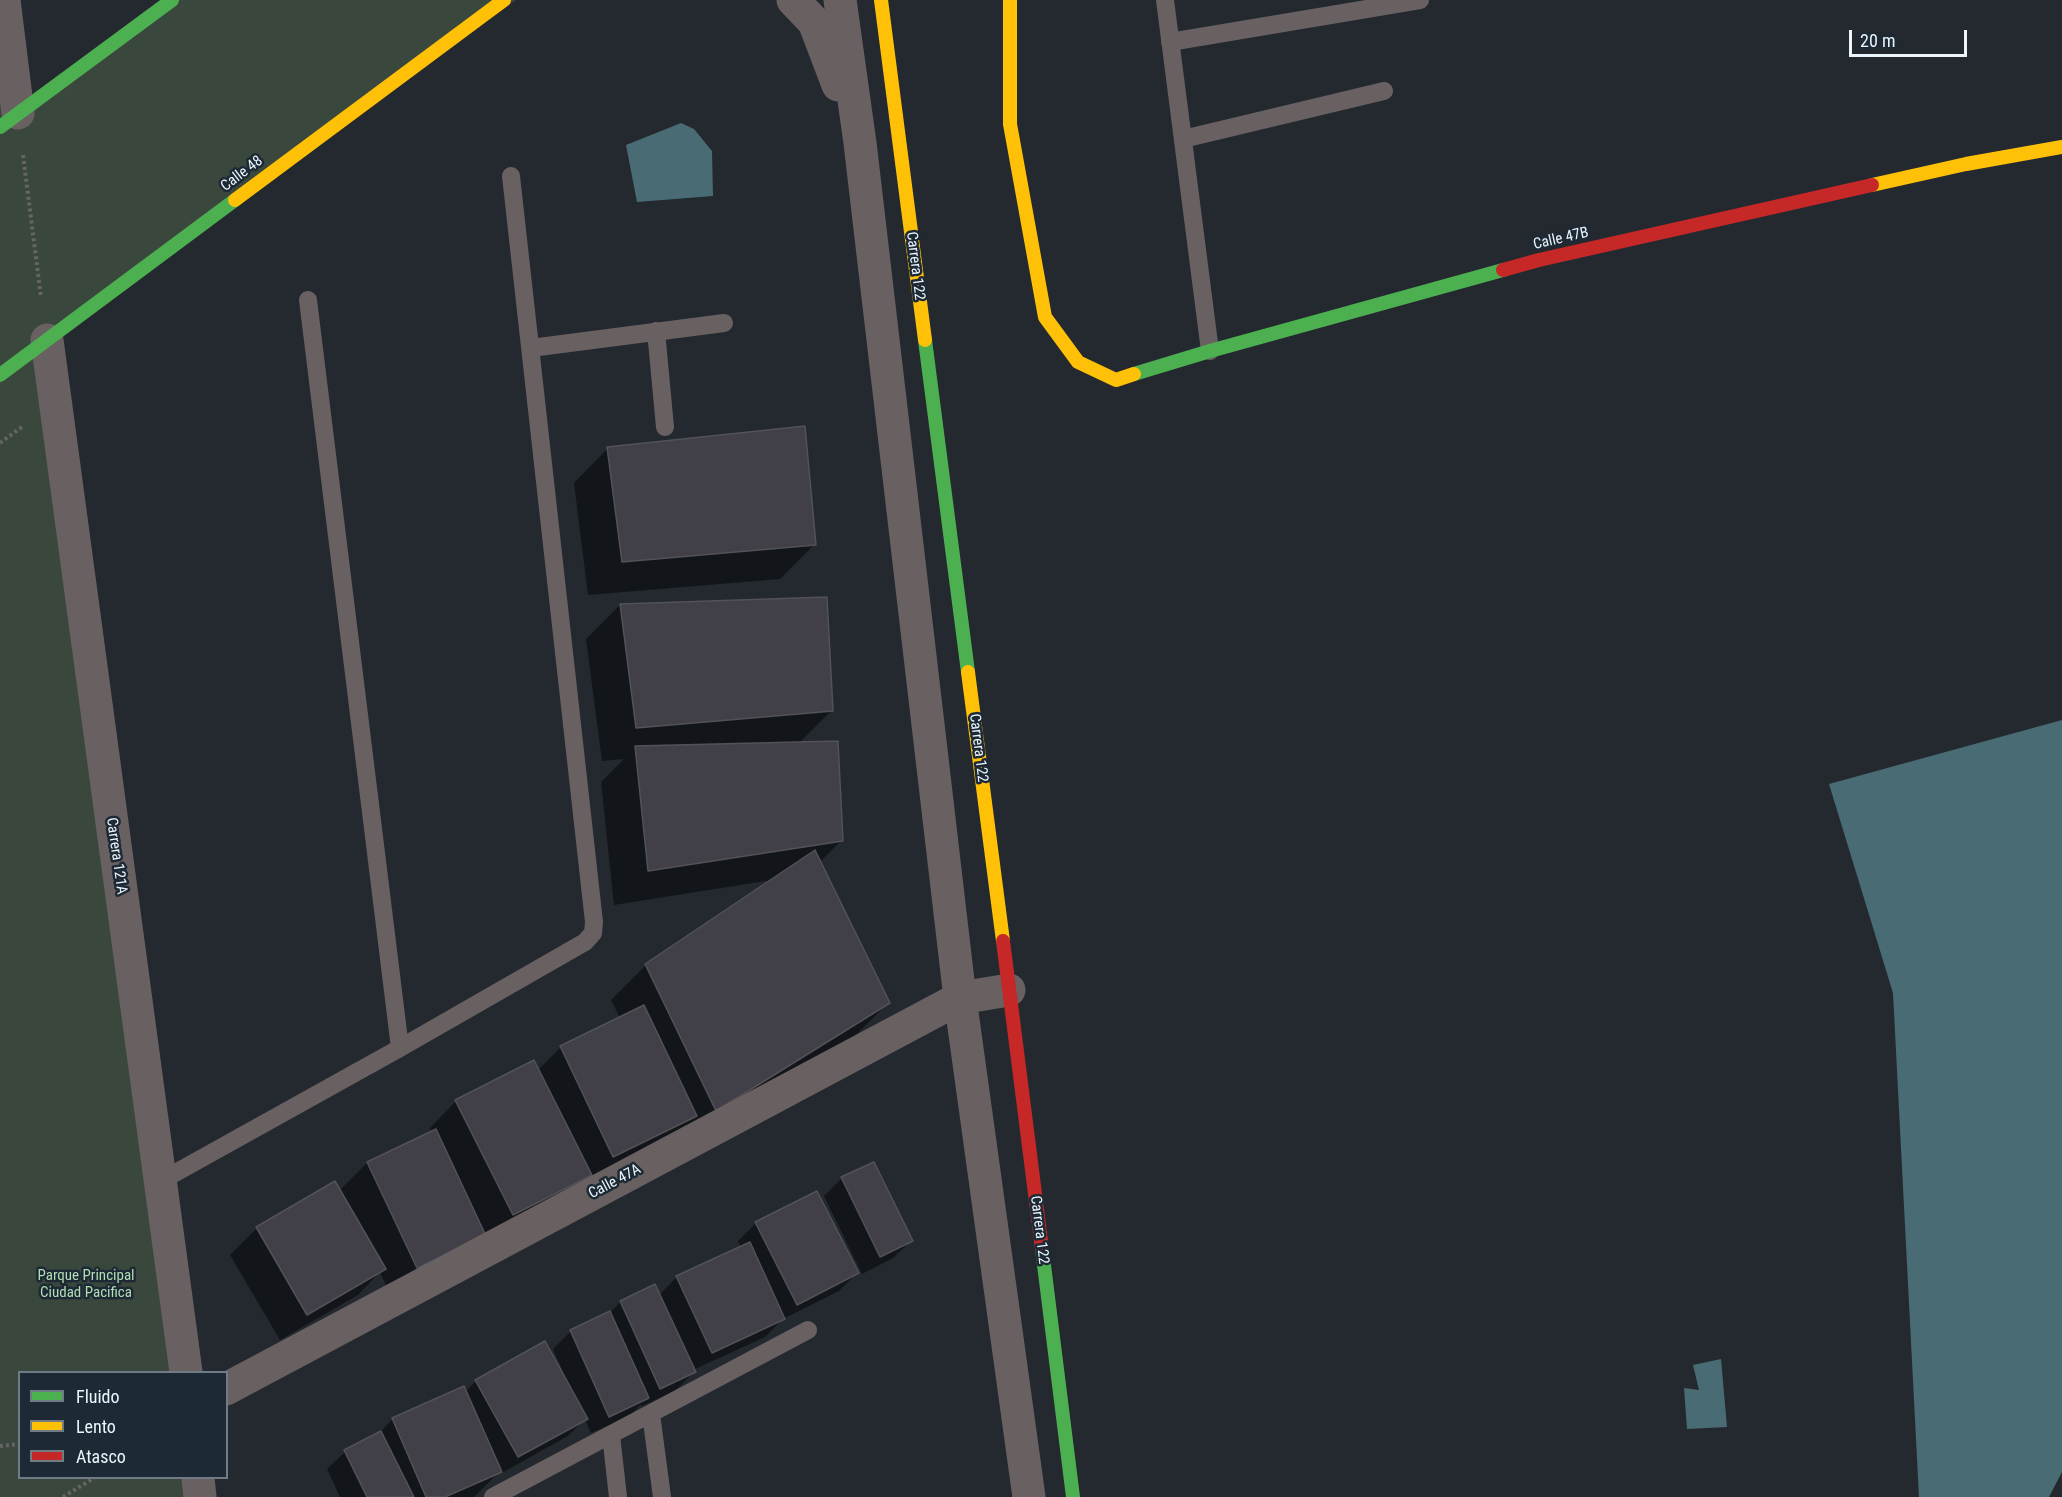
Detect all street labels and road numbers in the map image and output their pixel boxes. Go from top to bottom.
street label: Calle 48 [217,152,267,196]
street label: Calle 47B [1532,224,1590,254]
street label: Carrera 122 [902,231,928,301]
street label: Carrera 122 [965,713,991,783]
street label: Carrera 121A [102,816,130,896]
street label: Calle 47A [586,1161,644,1203]
street label: Carrera 122 [1026,1195,1052,1265]

